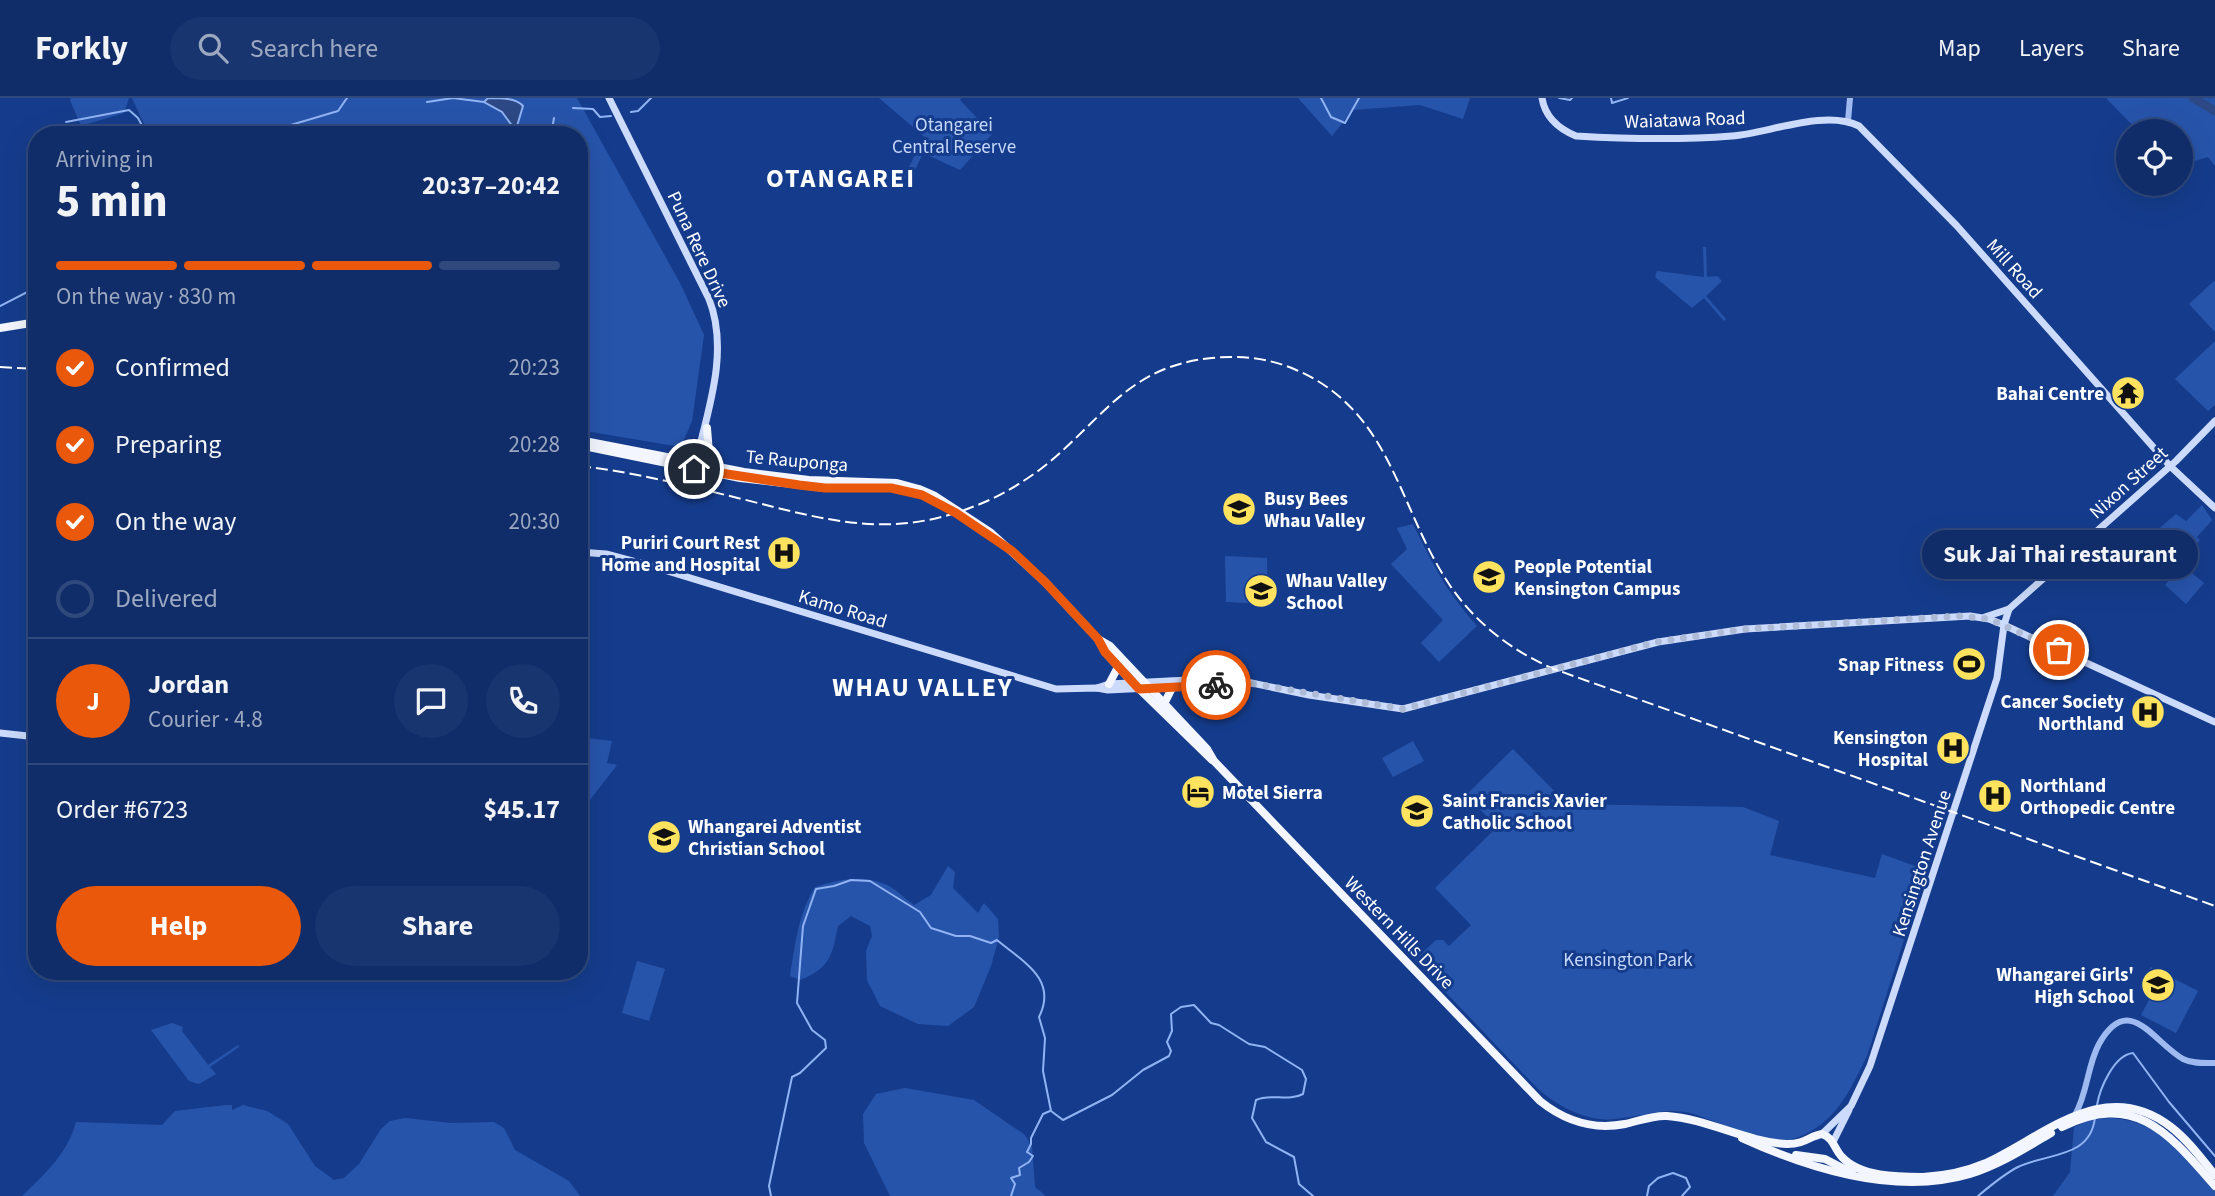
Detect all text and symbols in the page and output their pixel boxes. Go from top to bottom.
search box [170,17,660,80]
text: Forkly [35,25,128,72]
icon: search [194,29,232,67]
text: Search here [250,30,378,67]
text: Map [1938,31,1981,66]
text: Layers [2019,31,2084,66]
text: Share [2122,31,2180,66]
street label: Waiatawa Road [1624,105,1746,136]
park label: Otangarei Central Reserve [892,112,1016,161]
map controls [2116,119,2193,196]
button: locate [2116,119,2193,196]
text: Arriving in [56,143,154,176]
district label: OTANGAREI [766,160,916,197]
text: 20:37–20:42 [422,167,560,204]
text: 5 min [56,169,168,234]
street label: Puna Rere Drive [660,187,737,312]
street label: Mill Road [1980,233,2048,305]
text: On the way · 830 m [56,280,236,313]
icon: check [56,349,94,387]
text: Confirmed [115,349,230,386]
text: 20:23 [509,351,560,384]
temple icon: Bahai Centre [2109,374,2147,412]
place label: Bahai Centre [1996,381,2104,408]
icon: check [56,426,94,464]
text: Preparing [115,426,221,463]
text: 20:28 [509,428,560,461]
pin [664,439,724,499]
street label: Nixon Street [2084,440,2175,526]
street label: Te Rauponga [744,444,849,479]
icon: home [675,450,713,488]
place label: Busy Bees Whau Valley [1264,486,1365,535]
school or university icon: Busy Bees Whau Valley [1220,490,1258,528]
icon: check [56,503,94,541]
text: On the way [115,503,236,540]
text: 20:30 [509,505,560,538]
place label: Puriri Court Rest Home and Hospital [601,530,761,579]
callout: Suk Jai Thai restaurant [1921,531,2197,580]
hospital icon: Puriri Court Rest Home and Hospital [765,534,803,572]
text: Suk Jai Thai restaurant [1943,538,2177,571]
place label: People Potential Kensington Campus [1514,554,1680,603]
school or university icon: People Potential Kensington Campus [1470,558,1508,596]
place label: Whau Valley School [1286,568,1387,617]
school or university icon: Whau Valley School [1242,572,1280,610]
text: Delivered [115,580,218,617]
street label: Kamo Road [795,583,890,636]
pin [2029,620,2089,680]
icon: bag [2040,631,2078,669]
sports icon: Snap Fitness [1950,645,1988,683]
courier [1181,650,1251,720]
place label: Snap Fitness [1838,652,1944,679]
button: chat [394,664,468,738]
button: phone [486,664,560,738]
text: Jordan [148,666,229,703]
icon: bike [1197,666,1235,704]
district label: WHAU VALLEY [832,669,1014,706]
text: J [86,683,100,720]
place label: Cancer Society Northland [2000,689,2124,738]
hospital icon: Cancer Society Northland [2129,693,2167,731]
text: Courier · 4.8 [148,703,263,736]
place label: Kensington Hospital [1833,725,1929,774]
hospital icon: Kensington Hospital [1934,729,1972,767]
hotel icon: Motel Sierra [1179,773,1217,811]
place label: Northland Orthopedic Centre [2020,773,2175,822]
hospital icon: Northland Orthopedic Centre [1976,777,2014,815]
place label: Motel Sierra [1222,780,1323,807]
street label: Kensington Avenue [1886,787,1959,940]
place label: Saint Francis Xavier Catholic School [1442,788,1607,837]
text: Order #6723 [56,791,188,828]
text: $45.17 [484,791,560,828]
school or university icon: Saint Francis Xavier Catholic School [1398,792,1436,830]
place label: Whangarei Adventist Christian School [688,814,861,863]
school or university icon: Whangarei Adventist Christian School [645,818,683,856]
street label: Western Hills Drive [1338,870,1460,996]
button: Help [56,886,301,966]
button: Share [315,886,560,966]
park label: Kensington Park [1563,947,1693,974]
place label: Whangarei Girls' High School [1996,962,2135,1011]
school or university icon: Whangarei Girls' High School [2139,966,2177,1004]

